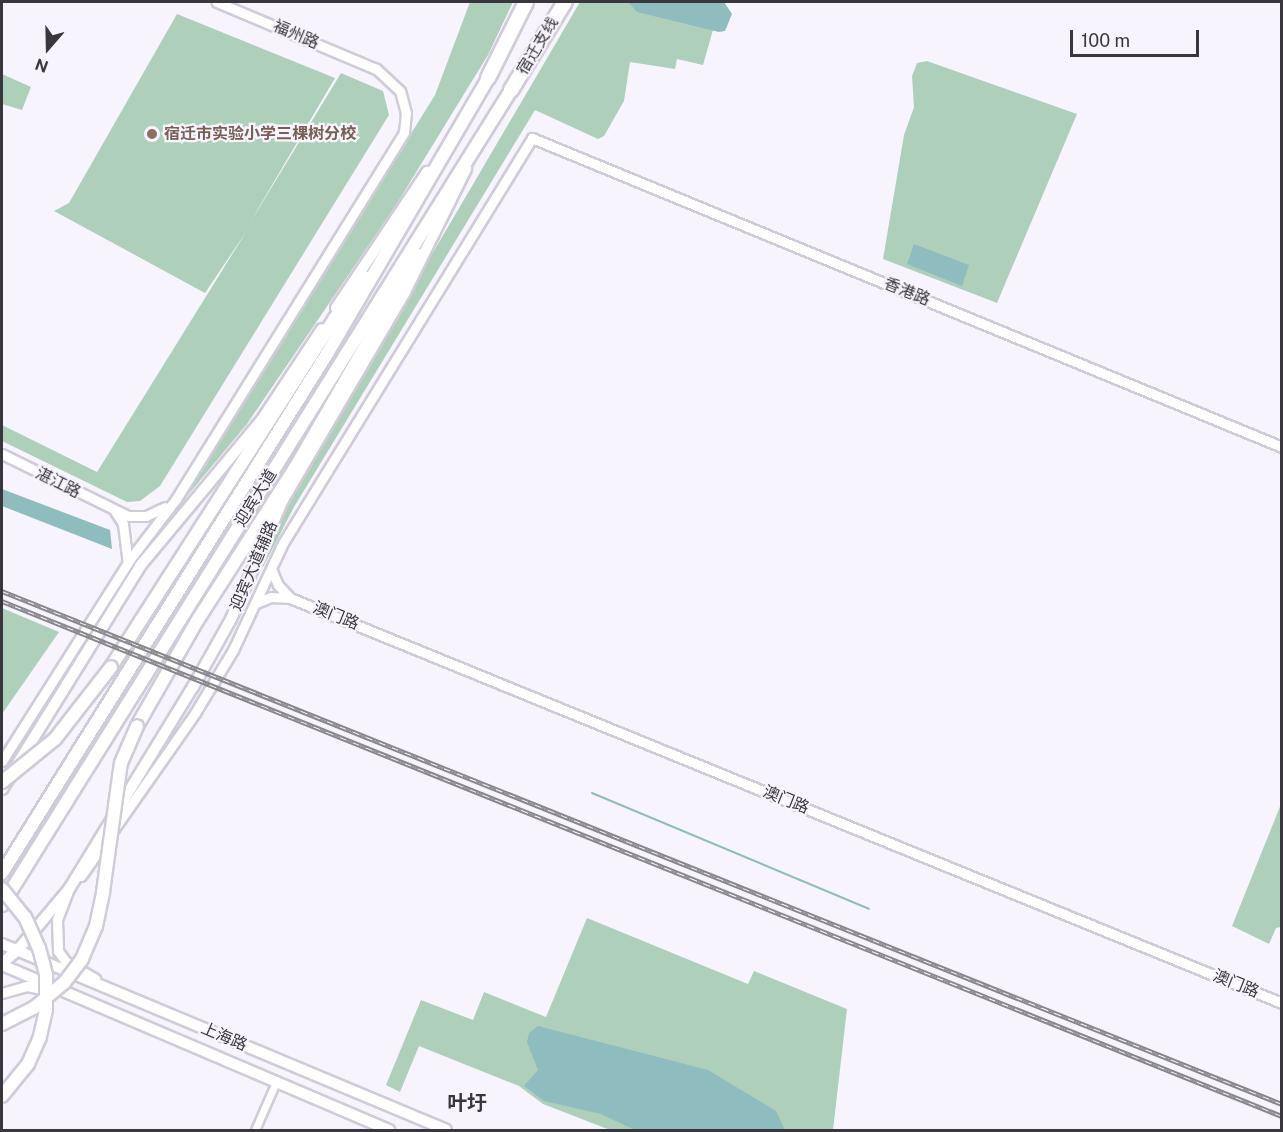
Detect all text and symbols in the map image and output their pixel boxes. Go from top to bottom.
street label: 宿迁支线 [513,14,563,78]
street label: 福州路 [270,17,322,53]
north arrow [18,18,78,78]
scale bar [1073,18,1202,56]
text: 100 m [1081,30,1130,51]
text: N [33,54,51,76]
place label: 宿迁市实验小学三棵树分校 [164,124,356,144]
marker: 宿迁市实验小学三棵树分校 [145,127,159,141]
street label: 香港路 [881,274,933,310]
street label: 湛江路 [32,464,84,502]
street label: 迎宾大道 [231,466,281,530]
street label: 迎宾大道辅路 [226,518,282,614]
street label: 澳门路 [310,598,362,634]
street label: 澳门路 [760,782,812,818]
street label: 澳门路 [1210,966,1262,1002]
street label: 上海路 [198,1019,250,1055]
district label: 叶圩 [447,1091,487,1115]

